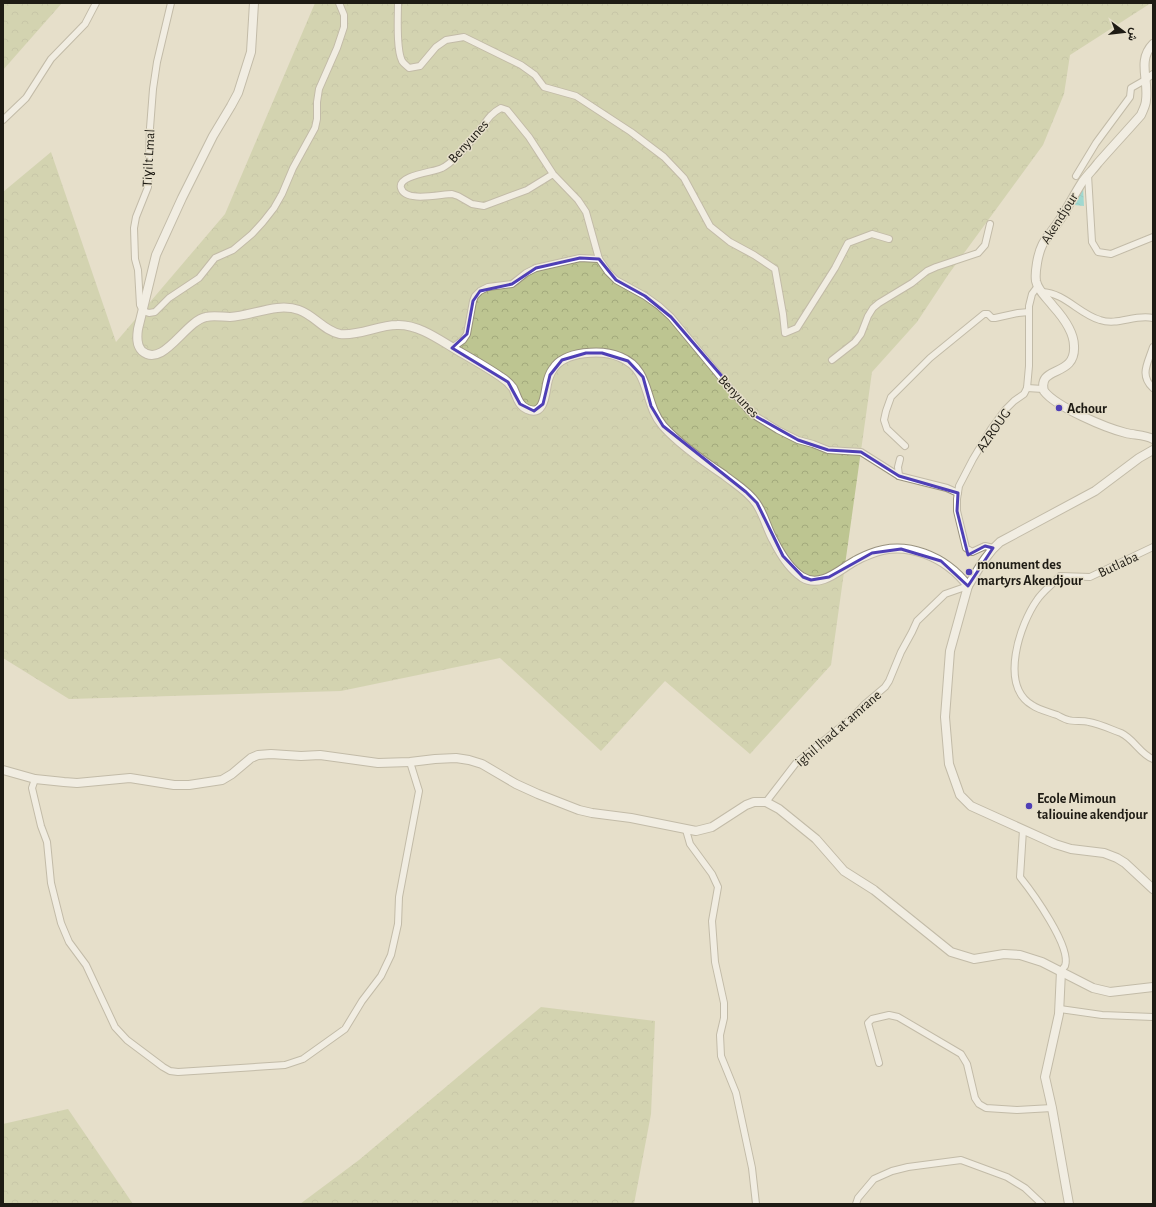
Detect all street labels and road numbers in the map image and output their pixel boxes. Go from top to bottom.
street label: Benyunes [446,117,492,166]
street label: Tiɣilt Lmal [140,129,158,187]
street label: Akendjour [1039,190,1081,247]
street label: Benyunes [715,373,761,421]
street label: AZROUG [974,406,1014,455]
street label: Butlaba [1096,549,1141,580]
street label: ighil lhad at amrane [793,688,884,770]

